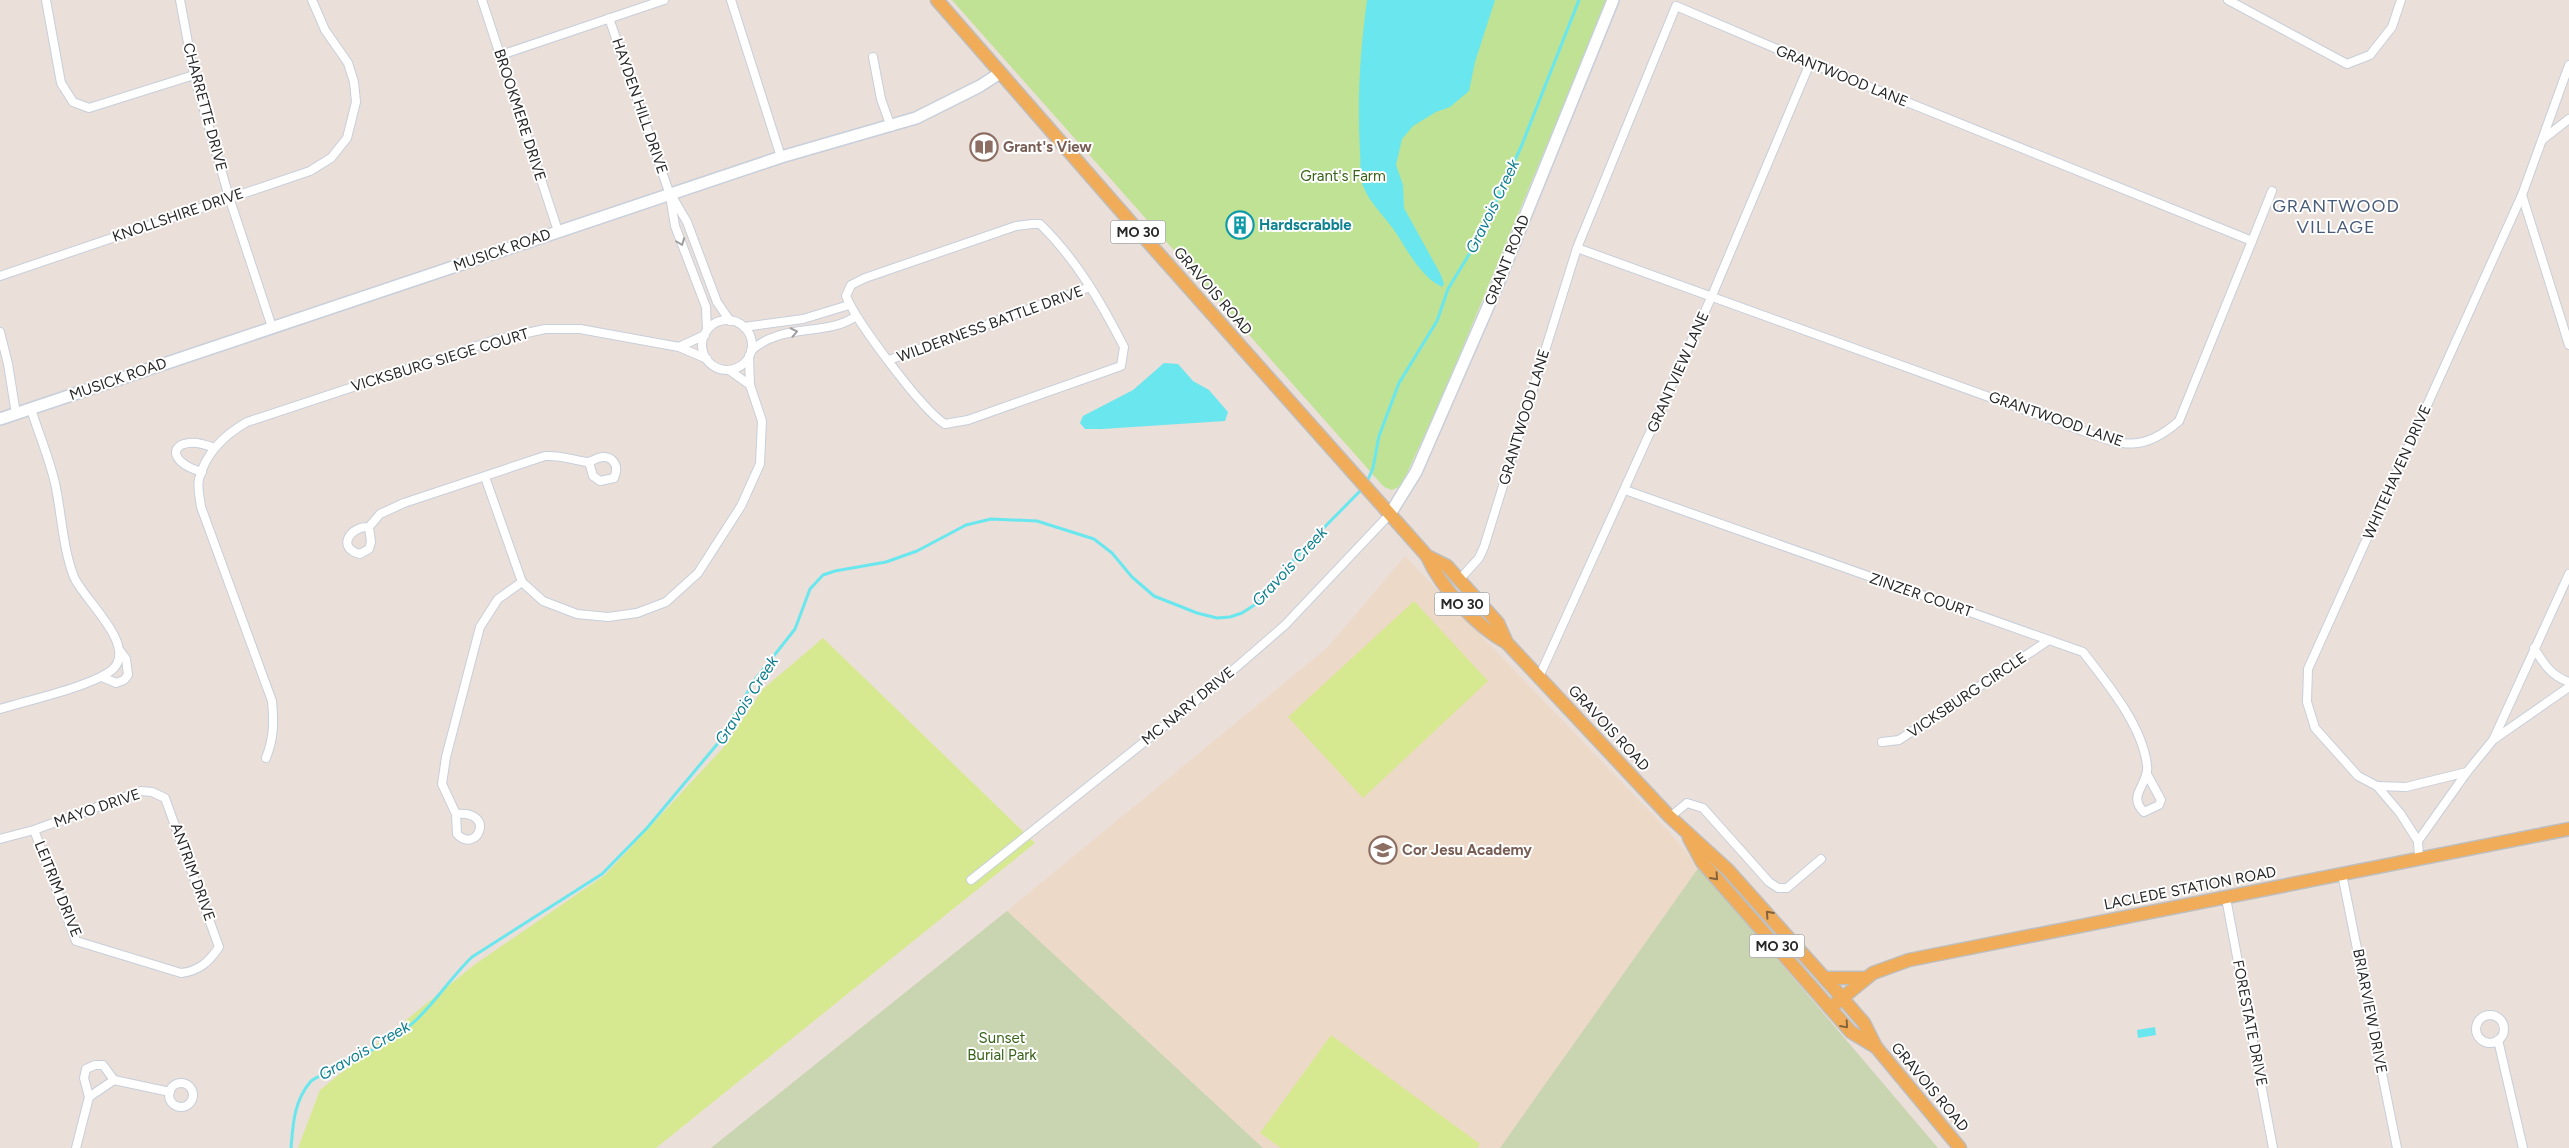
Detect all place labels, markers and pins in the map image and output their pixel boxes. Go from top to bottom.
library icon: Grant's View [969,132,999,162]
place label: Grant's View [1003,138,1092,156]
building icon: Hardscrabble [1225,210,1255,240]
place label: Hardscrabble [1259,216,1352,234]
school or university icon: Cor Jesu Academy [1368,835,1398,865]
place label: Cor Jesu Academy [1402,841,1532,859]

